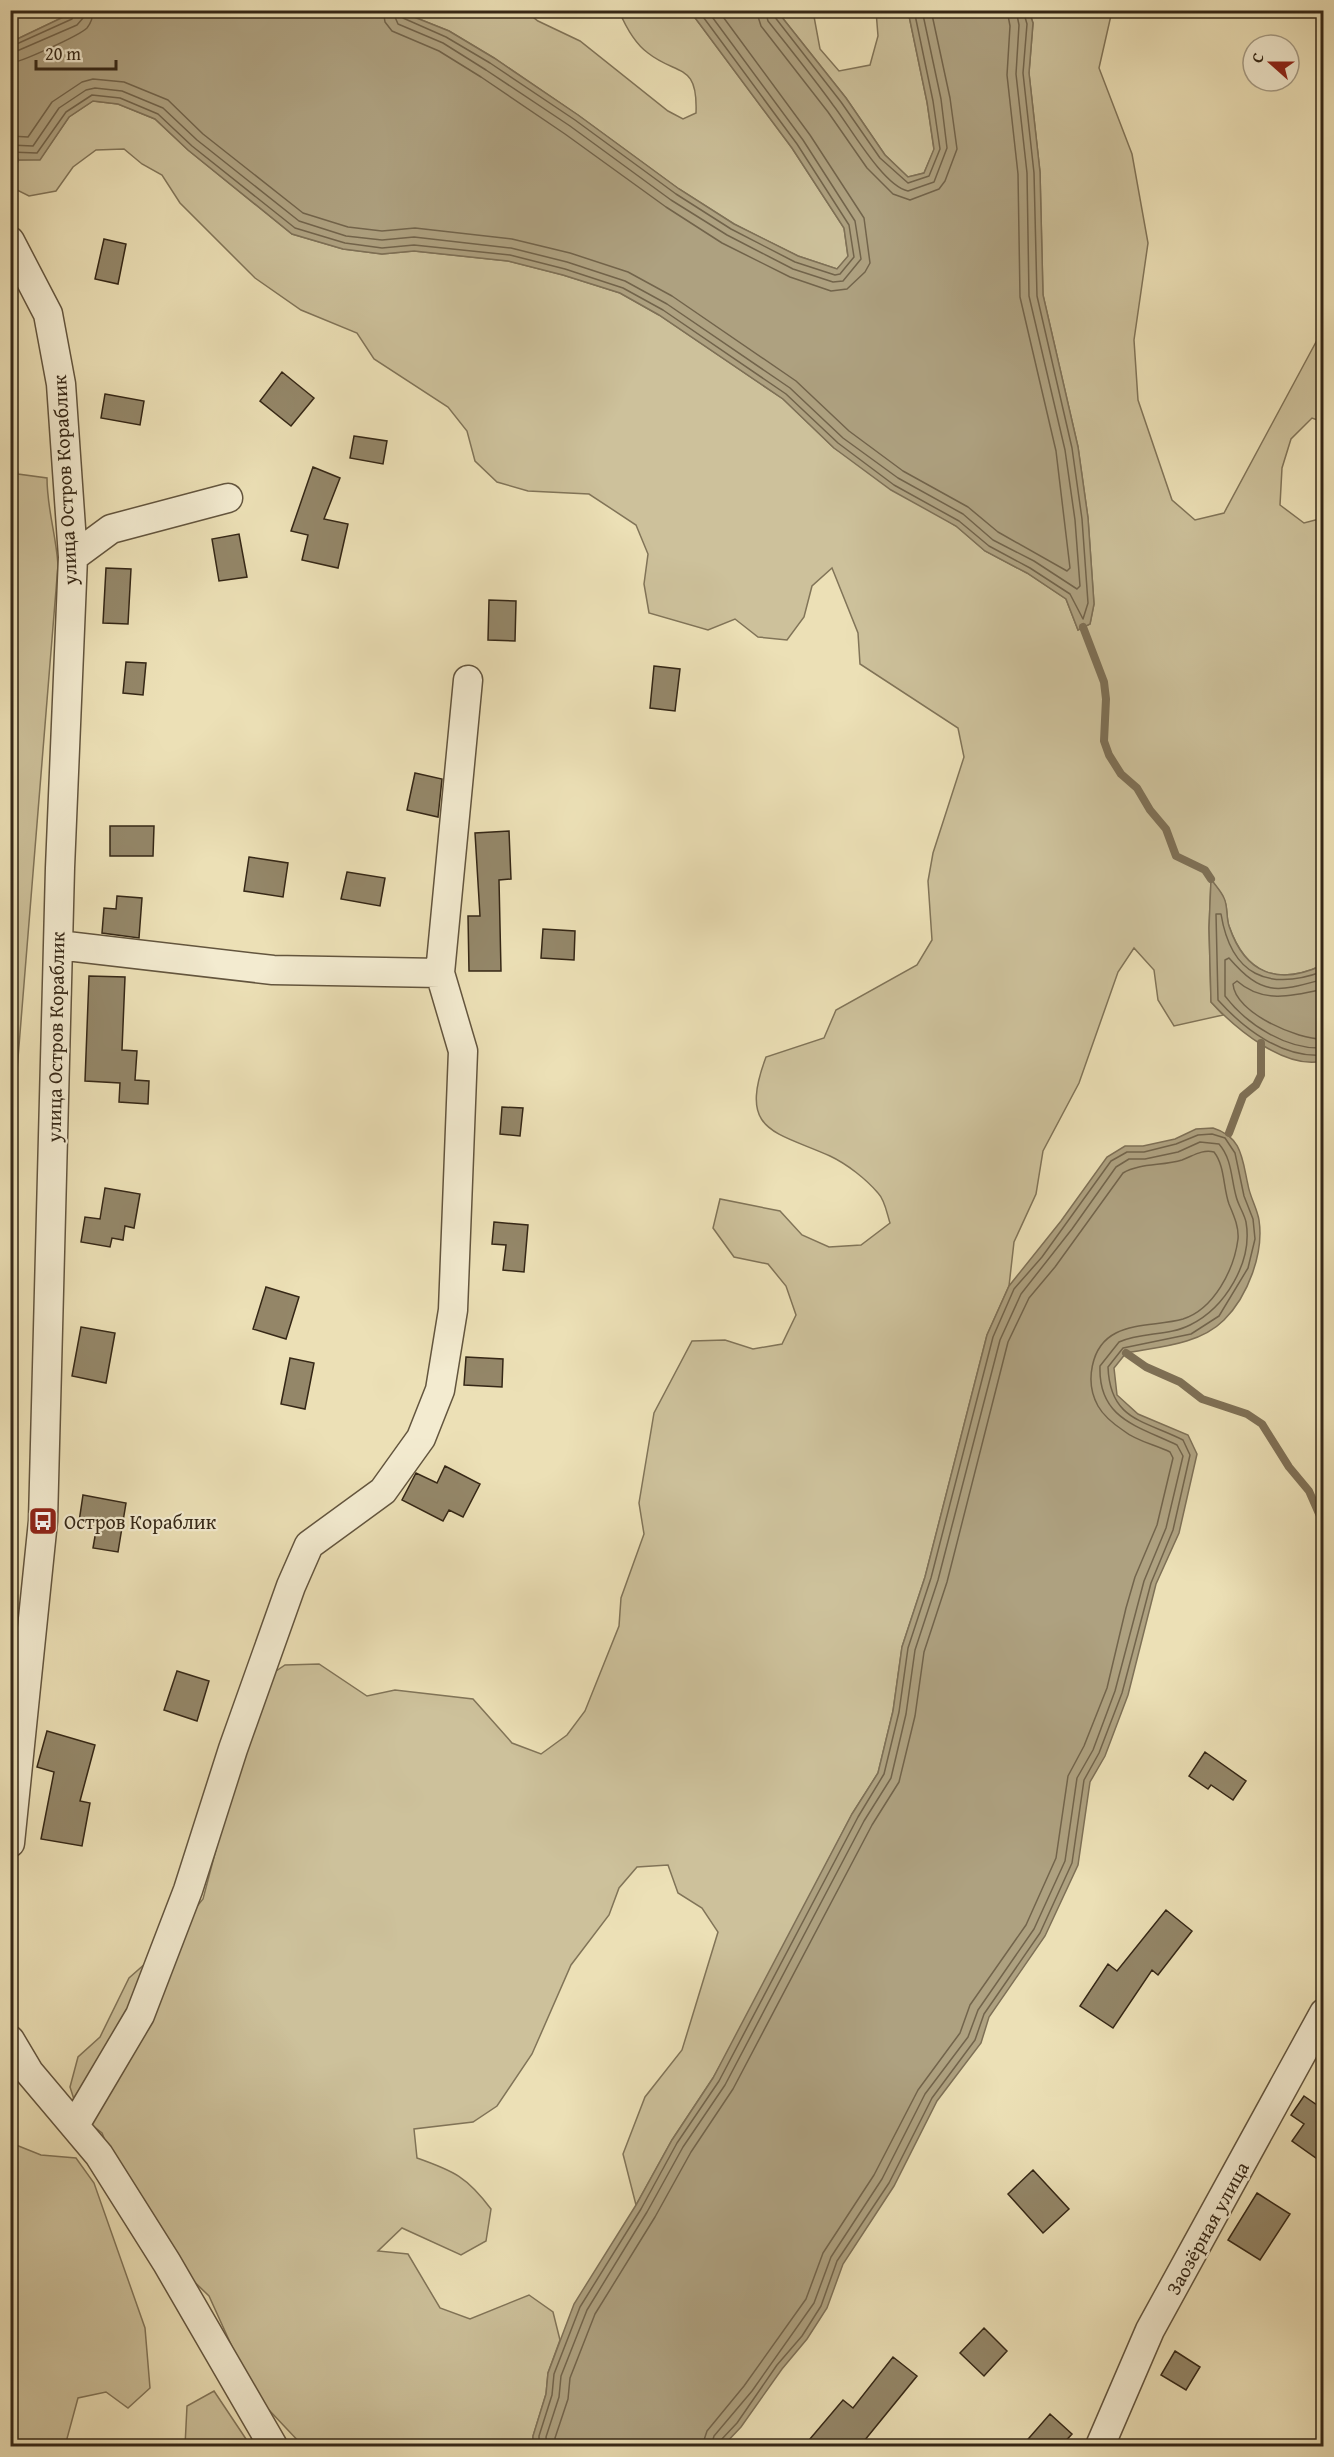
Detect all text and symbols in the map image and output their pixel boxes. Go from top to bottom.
scale bar [36,33,116,71]
north arrow [1241,33,1301,93]
text: 20 m [45,40,81,67]
text: С [1244,49,1270,66]
street label: улица Остров Кораблик [44,374,84,587]
street label: улица Остров Кораблик [39,931,71,1144]
bus stop icon: Остров Кораблик [27,1505,59,1537]
place label: Остров Кораблик [64,1507,217,1536]
street label: Заозёрная улица [1158,2156,1256,2300]

